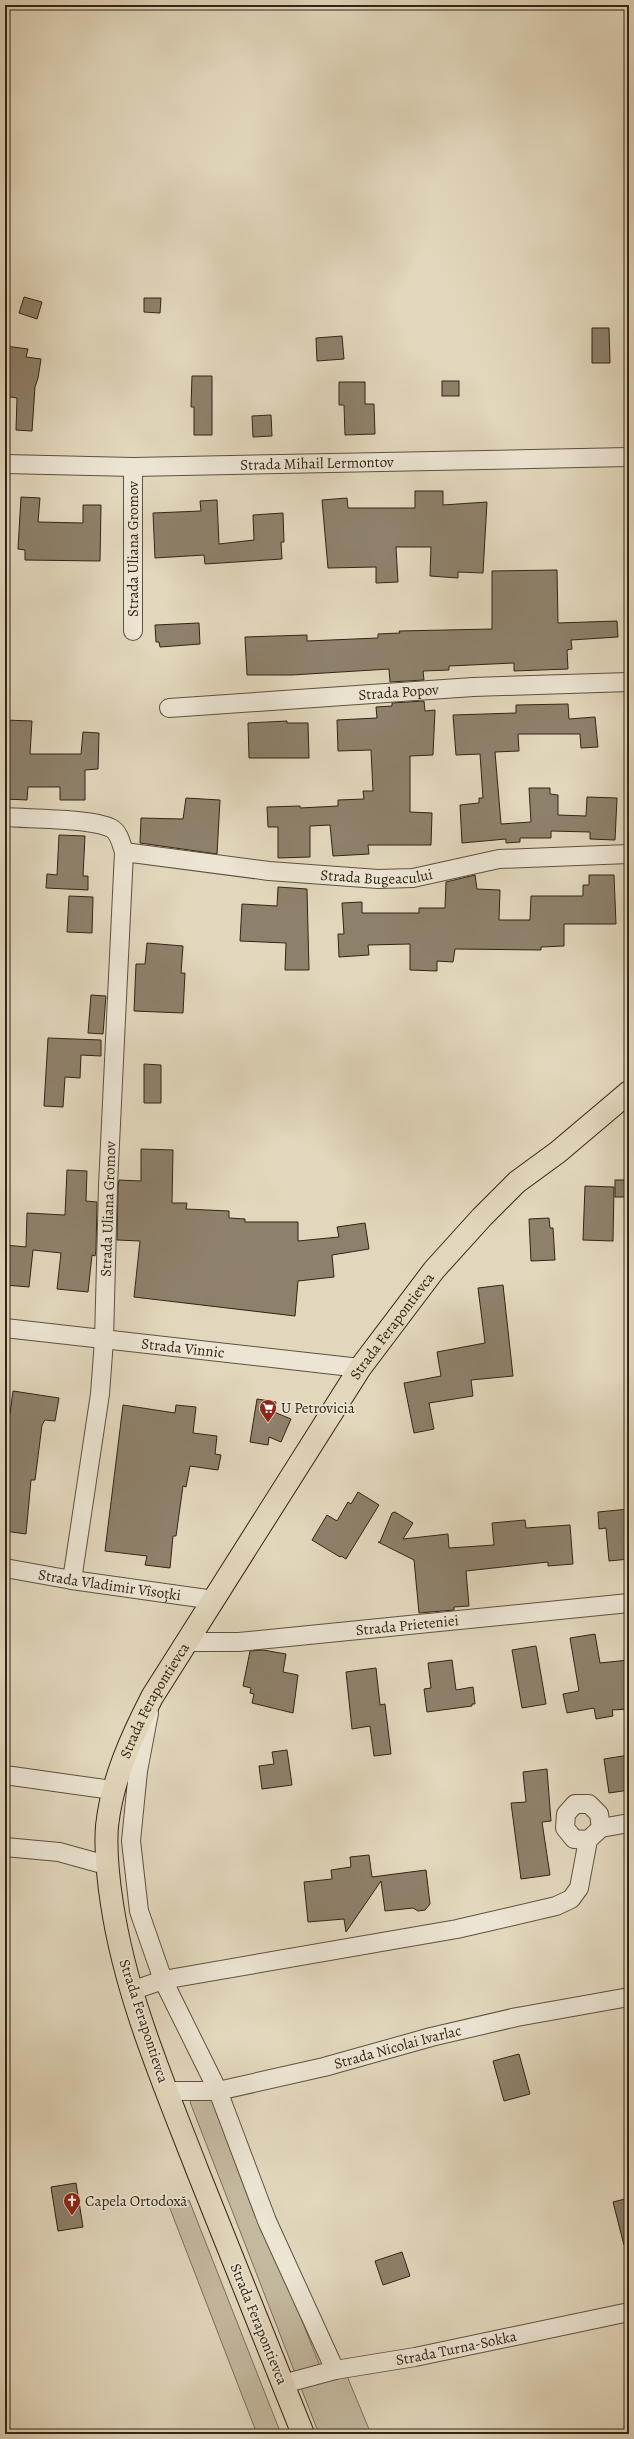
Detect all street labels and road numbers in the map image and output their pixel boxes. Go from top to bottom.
street label: Strada Mihail Lermontov [240,452,394,475]
street label: Strada Uliana Gromov [123,481,143,617]
street label: Strada Popov [358,679,440,705]
street label: Strada Bugeacului [320,864,434,889]
street label: Strada Uliana Gromov [96,1140,120,1277]
street label: Strada Ferapontievca [345,1268,439,1383]
street label: Strada Vinnic [140,1333,225,1363]
street label: Strada Vladimir Vîsoțki [37,1564,182,1605]
street label: Strada Prieteniei [355,1610,460,1640]
street label: Strada Ferapontievca [115,1639,194,1761]
street label: Strada Ferapontievca [115,1957,173,2085]
street label: Strada Nicolai Ivarlac [332,2020,463,2074]
street label: Strada Ferapontievca [226,2260,292,2388]
street label: Strada Turna-Sokka [394,2326,518,2370]

